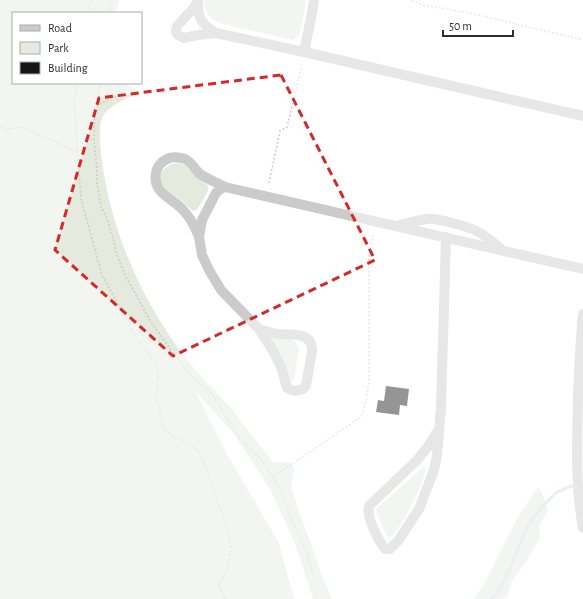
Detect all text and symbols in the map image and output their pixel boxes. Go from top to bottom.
legend [12,12,142,84]
scale bar [443,12,513,38]
text: 50 m [449,20,472,32]
text: Road [48,22,72,34]
text: Park [48,42,69,54]
text: Building [48,62,88,74]

